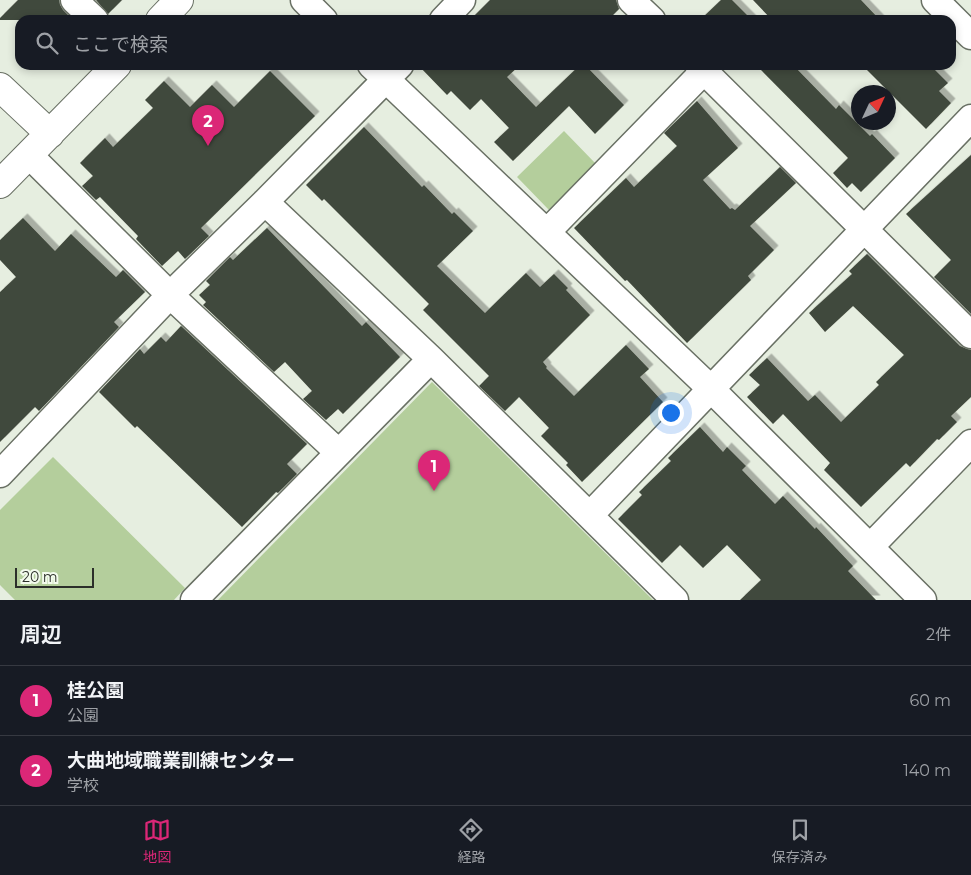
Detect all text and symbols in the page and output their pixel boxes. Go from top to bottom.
search box [15,15,956,70]
icon: search [33,29,61,57]
text: ここで検索 [73,33,168,56]
north arrow [851,85,896,130]
pin: 2 [192,105,224,146]
your location [658,400,684,426]
pin: 1 [418,450,450,491]
scale bar [15,565,94,588]
text: 20 m [22,568,58,586]
text: 周辺 [20,622,62,647]
text: 2件 [926,625,951,644]
text: 桂公園 [67,679,124,702]
text: 1 [33,691,39,710]
text: 60 m [909,691,951,710]
text: 公園 [67,706,99,725]
text: 大曲地域職業訓練センター [67,749,295,772]
text: 2 [31,761,41,780]
text: 140 m [903,761,951,780]
text: 学校 [67,776,99,795]
tab: 地図 [143,816,171,866]
tab: 経路 [457,816,485,866]
tab: 保存済み [772,816,828,866]

